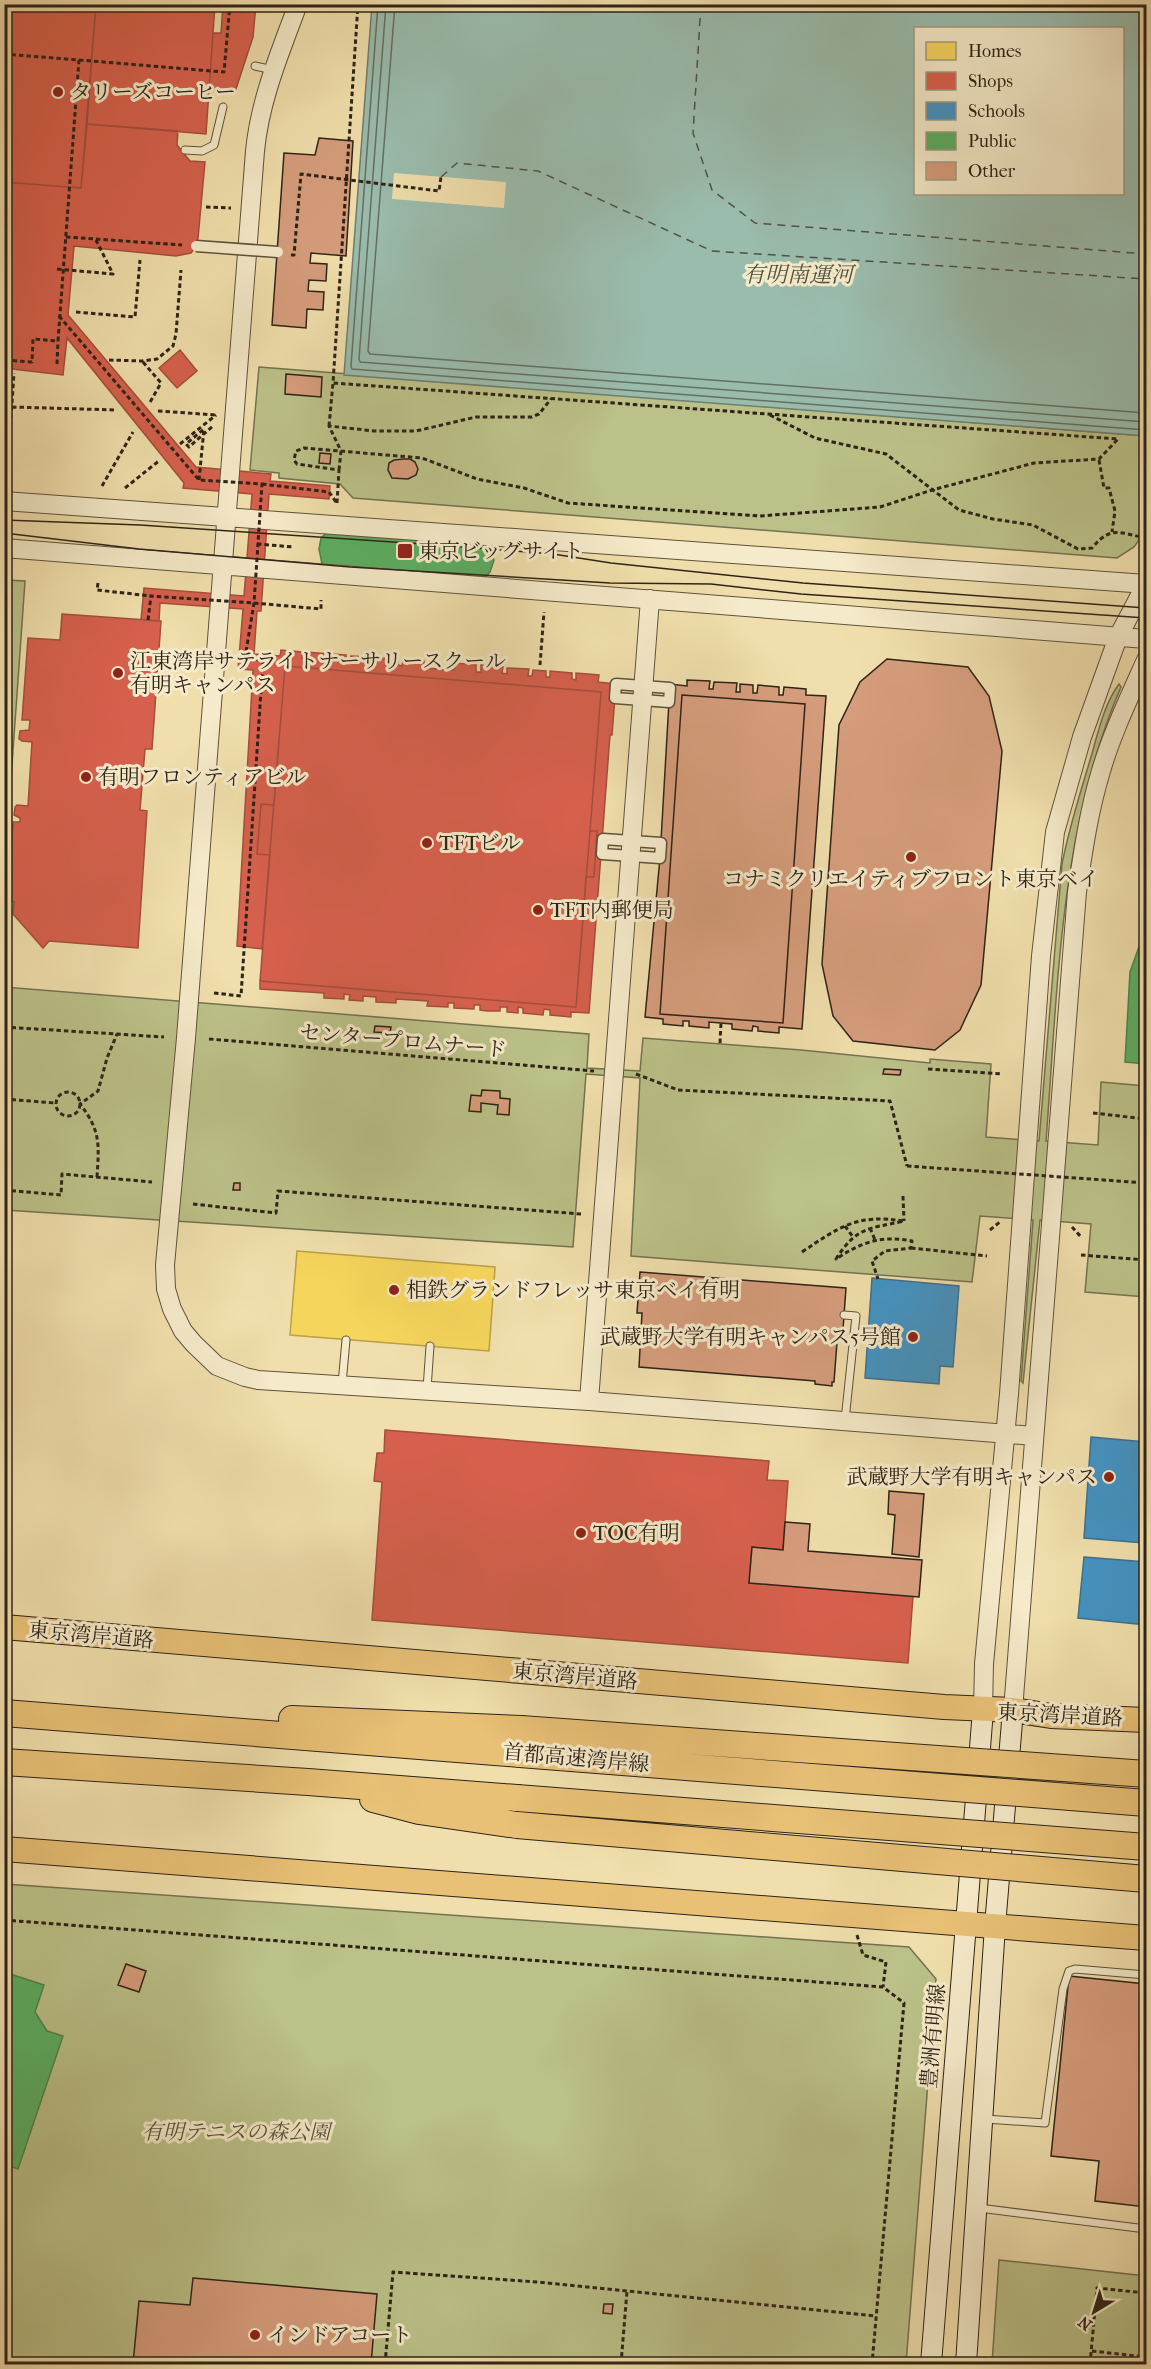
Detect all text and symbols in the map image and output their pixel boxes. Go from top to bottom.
legend [914,27,1124,195]
text: Homes [968,41,1022,62]
text: Shops [968,71,1013,92]
place label: タリーズコーヒー [70,80,236,104]
marker: タリーズコーヒー [51,85,65,99]
text: Schools [968,101,1025,122]
text: Public [968,131,1016,152]
text: Other [968,161,1016,182]
water label: 有明南運河 [743,262,857,288]
place label: 東京ビッグサイト [418,539,584,563]
marker: 東京ビッグサイト [396,542,414,560]
place label: 江東湾岸サテライトナーサリースクール 有明キャンパス [130,649,506,697]
marker: 江東湾岸サテライトナーサリースクール 有明キャンパス [111,666,125,680]
place label: 有明フロンティアビル [98,765,306,789]
marker: 有明フロンティアビル [79,770,93,784]
place label: TFTビル [439,831,521,855]
marker: TFTビル [420,836,434,850]
marker: コナミクリエイティブフロント東京ベイ [904,850,918,864]
place label: コナミクリエイティブフロント東京ベイ [723,867,1099,891]
place label: TFT内郵便局 [550,898,674,922]
marker: TFT内郵便局 [531,903,545,917]
street label: センタープロムナード [298,1020,508,1062]
place label: 相鉄グランドフレッサ東京ベイ有明 [406,1278,740,1302]
marker: 相鉄グランドフレッサ東京ベイ有明 [387,1283,401,1297]
place label: 武蔵野大学有明キャンパス5号館 [599,1325,901,1349]
marker: 武蔵野大学有明キャンパス5号館 [906,1330,920,1344]
place label: 武蔵野大学有明キャンパス [846,1465,1097,1489]
marker: 武蔵野大学有明キャンパス [1102,1470,1116,1484]
place label: TOC有明 [593,1521,680,1545]
marker: TOC有明 [574,1526,588,1540]
street label: 東京湾岸道路 [27,1618,155,1652]
street label: 東京湾岸道路 [511,1659,639,1693]
street label: 東京湾岸道路 [996,1700,1124,1730]
street label: 首都高速湾岸線 [502,1740,650,1776]
street label: 豊洲有明線 [916,1983,950,2089]
park label: 有明テニスの森公園 [142,2120,333,2144]
north arrow [1064,2282,1124,2342]
text: N [1074,2312,1096,2335]
place label: インドアコート [267,2323,412,2347]
marker: インドアコート [248,2328,262,2342]

